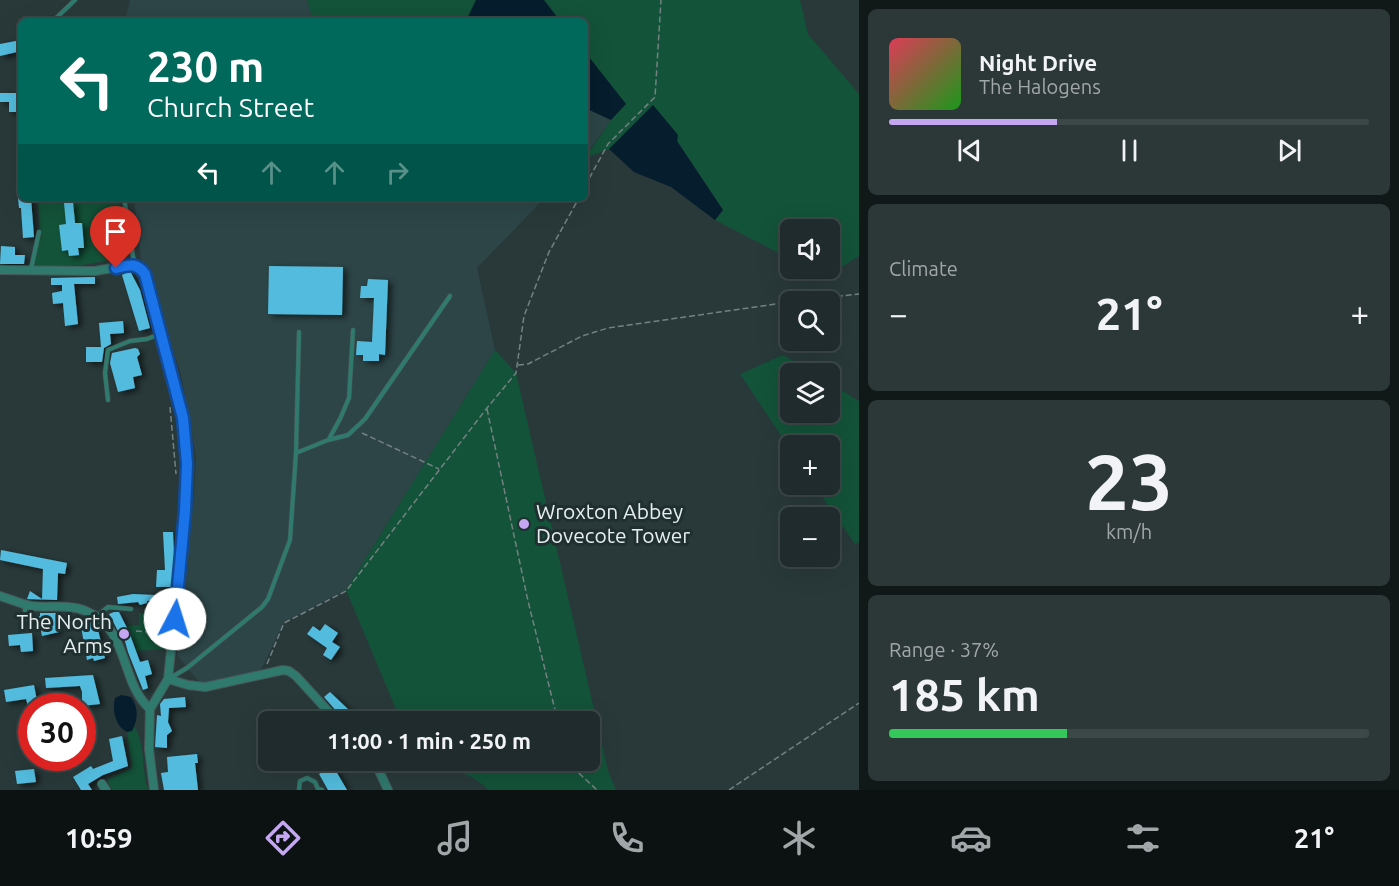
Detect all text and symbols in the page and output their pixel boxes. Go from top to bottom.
icon: left [48,42,126,120]
text: 230 m [147,43,264,90]
text: Night Drive [979,50,1097,75]
text: The Halogens [979,75,1101,98]
text: Church Street [147,92,314,122]
icon: previous [953,134,986,167]
icon: pause [1113,134,1146,167]
icon: next [1273,134,1306,167]
icon: left [192,156,225,189]
icon: ahead [255,156,288,189]
icon: ahead [318,156,351,189]
icon: right [381,156,414,189]
pin [90,206,141,268]
icon: arrive [99,215,132,248]
map controls [780,219,840,567]
button: sound [780,219,840,279]
text: Climate [889,257,958,280]
text: 21° [1096,288,1162,339]
button: search [780,291,840,351]
text: − [889,295,908,332]
text: + [1350,295,1369,332]
button: layers [780,363,840,423]
button: + [780,435,840,495]
text: 23 [1085,437,1173,525]
place label: Wroxton Abbey Dovecote Tower [536,499,690,547]
button: − [780,507,840,567]
marker: Wroxton Abbey Dovecote Tower [517,517,531,531]
text: km/h [1106,520,1152,543]
position arrow [143,587,207,651]
place label: The North Arms [16,609,112,657]
marker: The North Arms [117,627,131,641]
text: Range · 37% [889,638,999,661]
text: 185 km [889,669,1040,720]
speed limit sign: 30 [18,693,96,771]
text: 11:00 · 1 min · 250 m [327,728,531,753]
icon: directions [262,817,304,859]
icon: music [434,817,476,859]
icon: phone [606,817,648,859]
icon: climate [778,817,820,859]
icon: car [950,817,992,859]
icon: filters [1122,817,1164,859]
text: 10:59 [65,823,133,853]
text: 21° [1294,823,1334,853]

